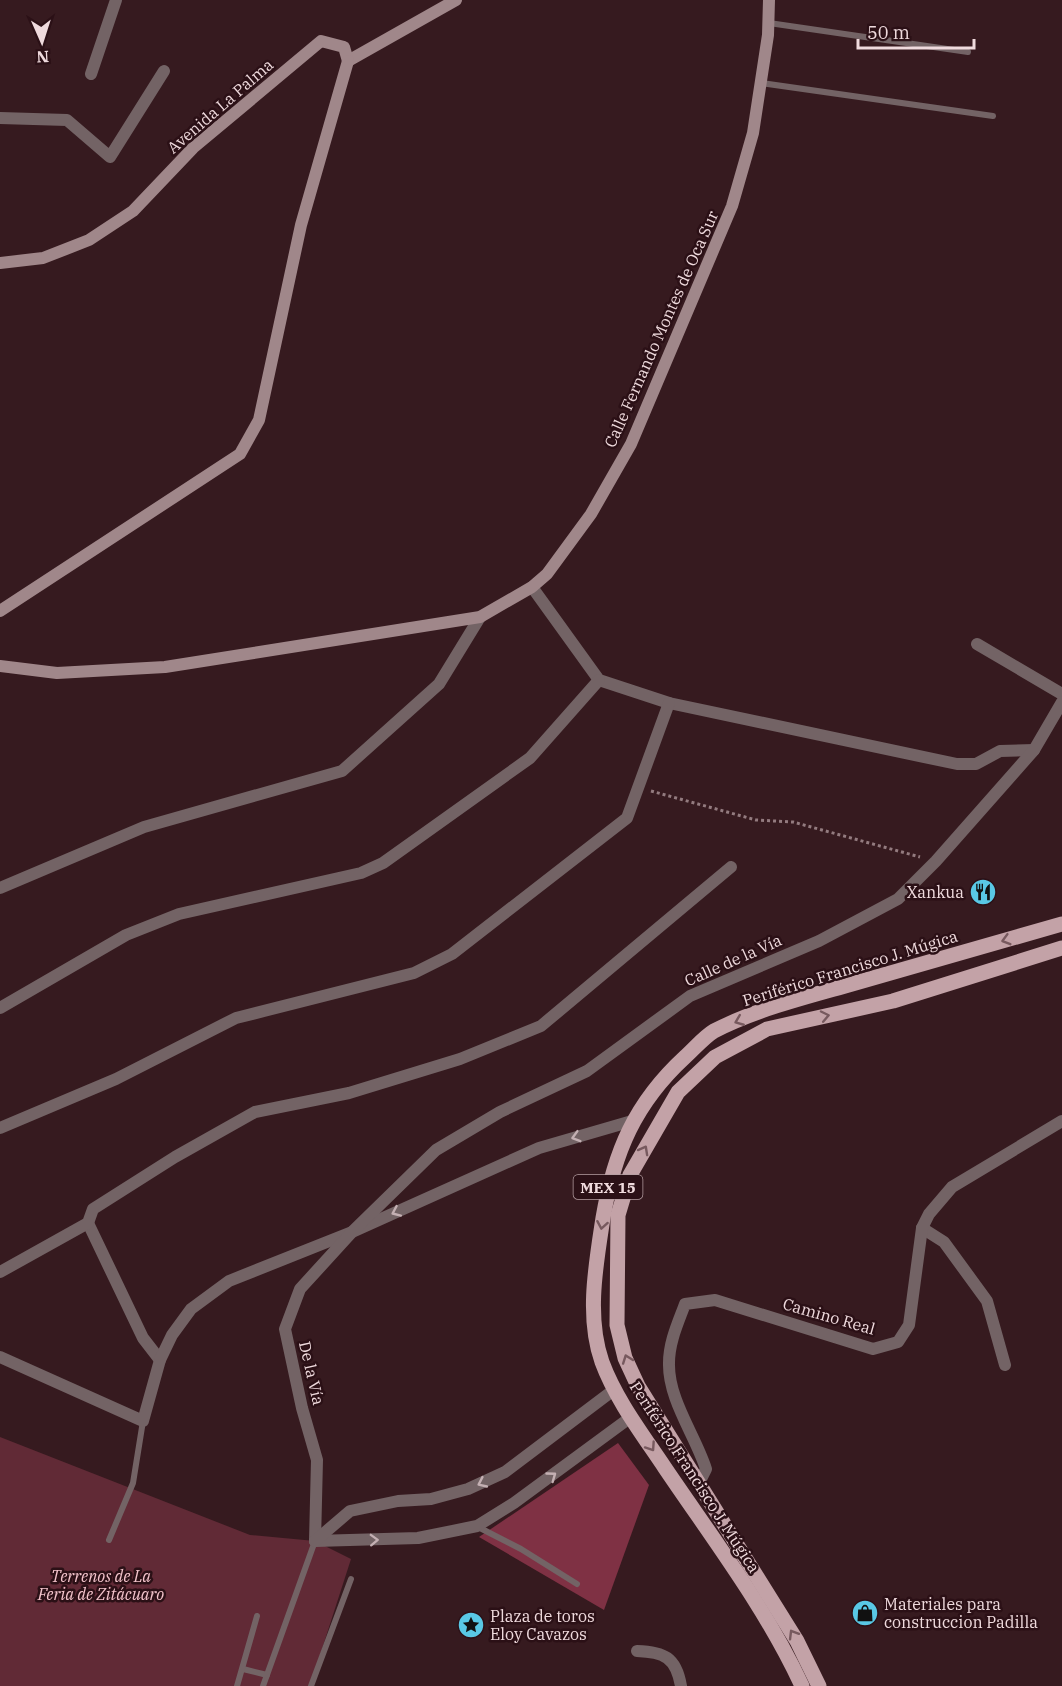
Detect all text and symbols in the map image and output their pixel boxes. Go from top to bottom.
north arrow [12,12,72,72]
scale bar [858,12,974,50]
text: 50 m [867,21,910,44]
text: N [36,47,50,67]
street label: Avenida La Palma [163,54,277,158]
street label: Calle Fernando Montes de Oca Sur [600,208,722,450]
restaurant icon: Xankua [968,877,998,907]
place label: Xankua [907,882,964,902]
street label: Periférico Francisco J. Múgica [740,926,960,1010]
street label: Calle de la Vía [681,930,785,990]
one-way arrow [1001,933,1012,945]
one-way arrow [820,1010,830,1023]
one-way arrow [734,1014,745,1026]
one-way arrow [571,1130,581,1143]
one-way arrow [637,1146,648,1156]
road number: MEX 15 [574,1175,642,1199]
one-way arrow [392,1205,403,1217]
one-way arrow [596,1220,609,1230]
street label: Camino Real [781,1293,878,1339]
street label: De la Vía [295,1339,329,1407]
one-way arrow [621,1355,634,1365]
street label: Periférico Francisco J. Múgica [626,1378,765,1577]
one-way arrow [644,1441,655,1452]
one-way arrow [545,1472,556,1483]
one-way arrow [478,1475,489,1487]
one-way arrow [369,1533,378,1546]
park label: Terrenos de La Feria de Zitácuaro [37,1566,164,1604]
place label: Materiales para construccion Padilla [884,1594,1038,1632]
shop icon: Materiales para construccion Padilla [850,1598,880,1628]
place label: Plaza de toros Eloy Cavazos [490,1606,595,1644]
place icon: Plaza de toros Eloy Cavazos [456,1610,486,1640]
one-way arrow [788,1630,800,1640]

